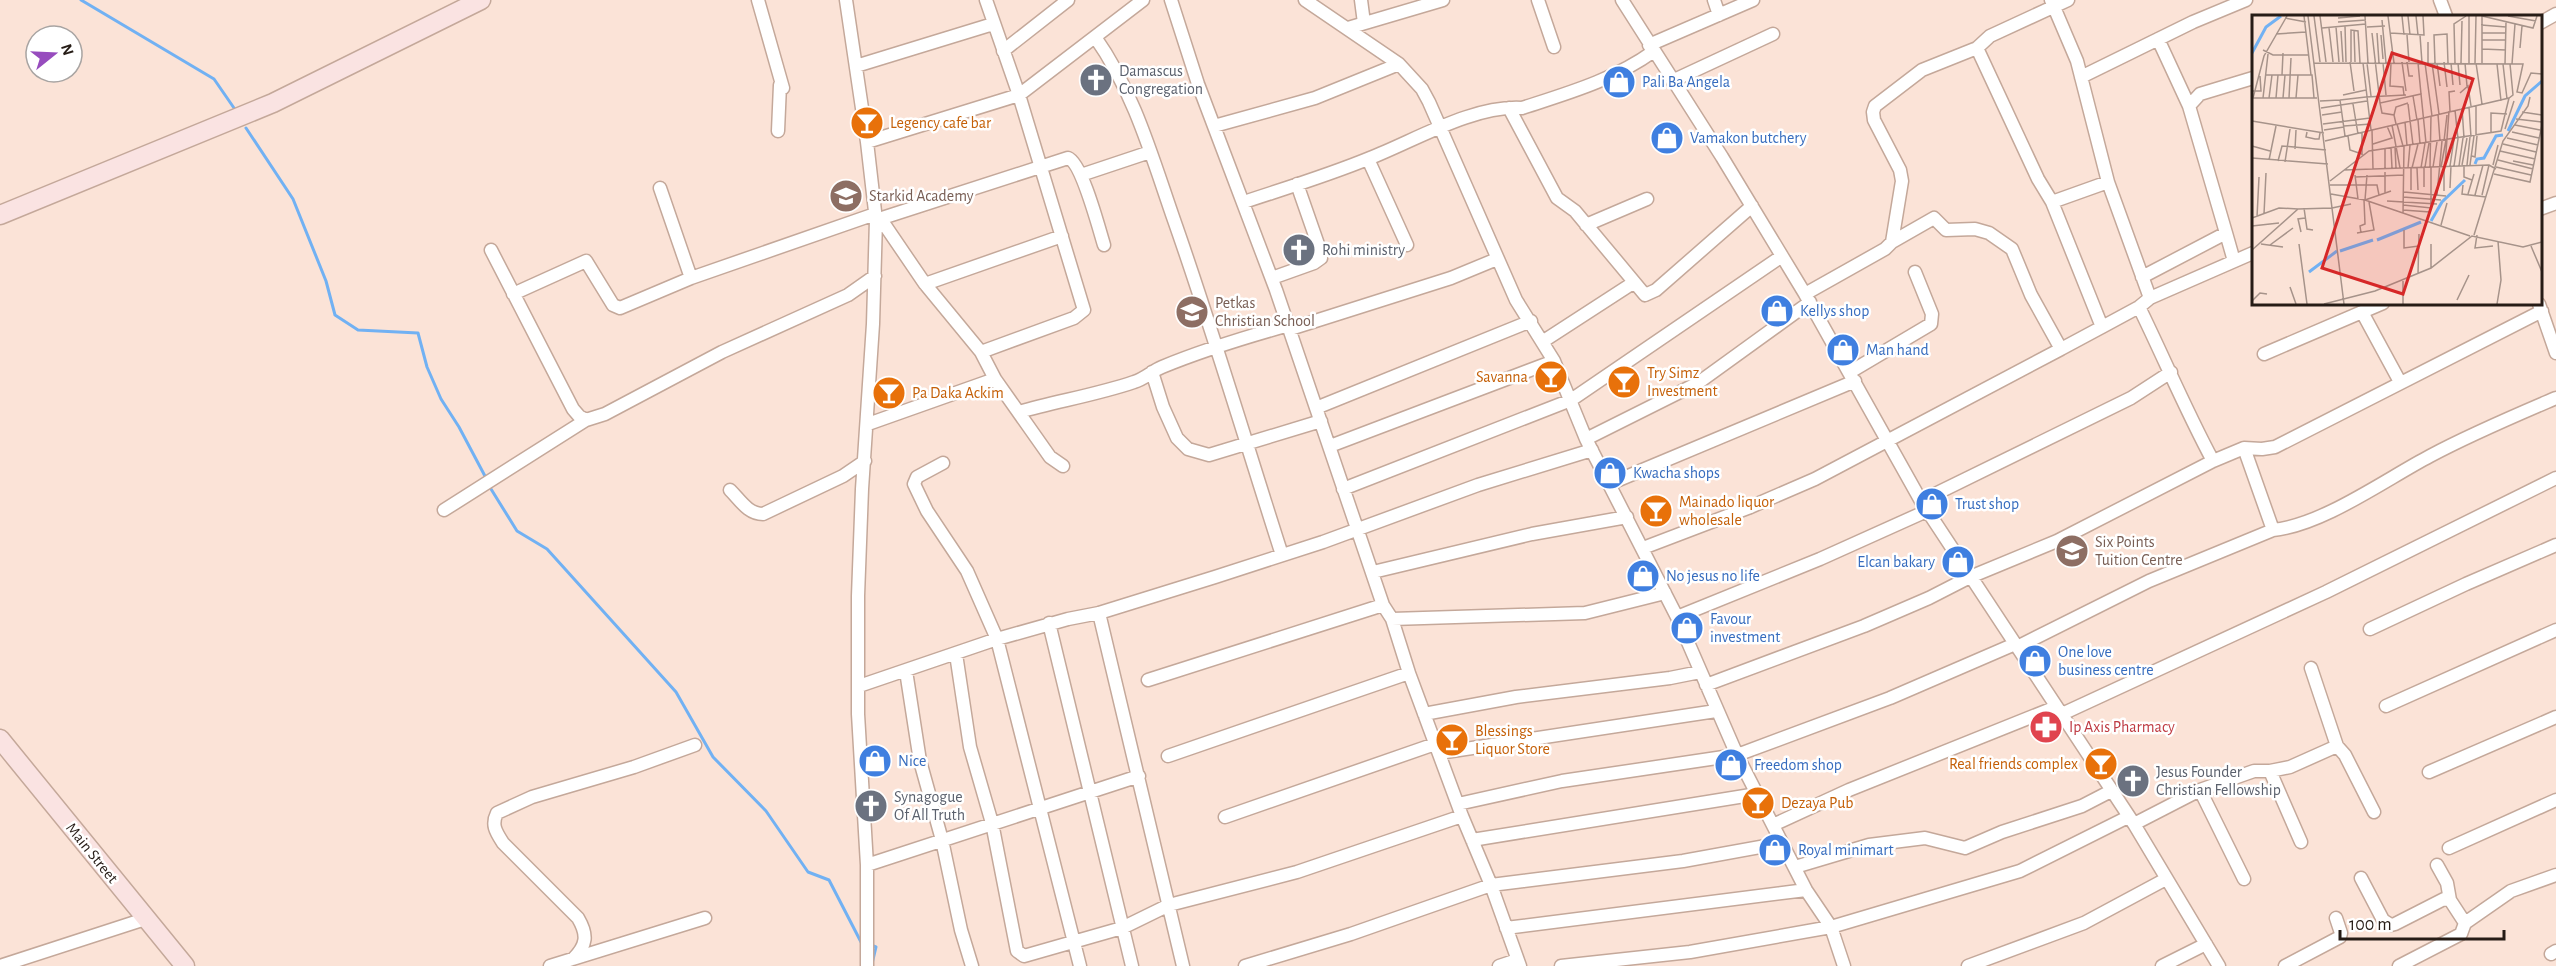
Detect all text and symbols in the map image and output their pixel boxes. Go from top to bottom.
inset map [2252,15,2541,304]
north arrow [24,24,84,84]
text: N [58,42,77,57]
church icon: Damascus Congregation [1078,62,1114,98]
place label: Damascus Congregation [1119,63,1203,97]
shop icon: Pali Ba Angela [1601,64,1637,100]
place label: Pali Ba Angela [1642,74,1730,90]
bar icon: Legency cafe bar [849,105,885,141]
place label: Legency cafe bar [890,115,992,132]
shop icon: Vamakon butchery [1649,120,1685,156]
place label: Vamakon butchery [1690,130,1807,147]
school or university icon: Starkid Academy [828,178,864,214]
place label: Starkid Academy [869,188,974,205]
church icon: Rohi ministry [1281,232,1317,268]
place label: Rohi ministry [1322,242,1405,259]
shop icon: Kellys shop [1759,293,1795,329]
school or university icon: Petkas Christian School [1174,294,1210,330]
place label: Petkas Christian School [1215,295,1315,329]
place label: Kellys shop [1800,303,1869,320]
shop icon: Man hand [1825,332,1861,368]
place label: Man hand [1866,342,1929,358]
bar icon: Savanna [1533,359,1569,395]
bar icon: Try Simz Investment [1606,364,1642,400]
place label: Try Simz Investment [1647,365,1718,399]
place label: Savanna [1476,369,1528,385]
bar icon: Pa Daka Ackim [871,375,907,411]
place label: Pa Daka Ackim [912,385,1004,401]
shop icon: Kwacha shops [1592,455,1628,491]
place label: Kwacha shops [1633,465,1720,481]
shop icon: Trust shop [1914,486,1950,522]
bar icon: Mainado liquor wholesale [1638,493,1674,529]
place label: Mainado liquor wholesale [1679,494,1775,528]
place label: Trust shop [1955,496,2019,512]
school or university icon: Six Points Tuition Centre [2054,533,2090,569]
place label: Six Points Tuition Centre [2095,534,2183,568]
shop icon: Elcan bakary [1940,544,1976,580]
place label: Elcan bakary [1857,554,1935,571]
shop icon: No jesus no life [1625,558,1661,594]
place label: No jesus no life [1666,568,1760,585]
shop icon: Favour investment [1669,610,1705,646]
place label: Favour investment [1710,611,1780,645]
shop icon: One love business centre [2017,643,2053,679]
place label: One love business centre [2058,644,2154,678]
pharmacy icon: Ip Axis Pharmacy [2028,709,2064,745]
place label: Ip Axis Pharmacy [2069,719,2175,736]
bar icon: Blessings Liquor Store [1434,722,1470,758]
place label: Blessings Liquor Store [1475,723,1550,757]
shop icon: Nice [857,743,893,779]
bar icon: Real friends complex [2083,746,2119,782]
shop icon: Freedom shop [1713,747,1749,783]
place label: Nice [898,753,926,769]
place label: Real friends complex [1949,756,2078,772]
place label: Freedom shop [1754,757,1842,773]
church icon: Jesus Founder Christian Fellowship [2115,763,2151,799]
place label: Jesus Founder Christian Fellowship [2156,764,2281,798]
bar icon: Dezaya Pub [1740,785,1776,821]
church icon: Synagogue Of All Truth [853,788,889,824]
place label: Synagogue Of All Truth [894,789,965,823]
place label: Dezaya Pub [1781,795,1854,812]
street label: Main Street [63,820,121,886]
shop icon: Royal minimart [1757,832,1793,868]
place label: Royal minimart [1798,842,1894,859]
scale bar [2340,903,2504,941]
text: 100 m [2349,916,2392,934]

